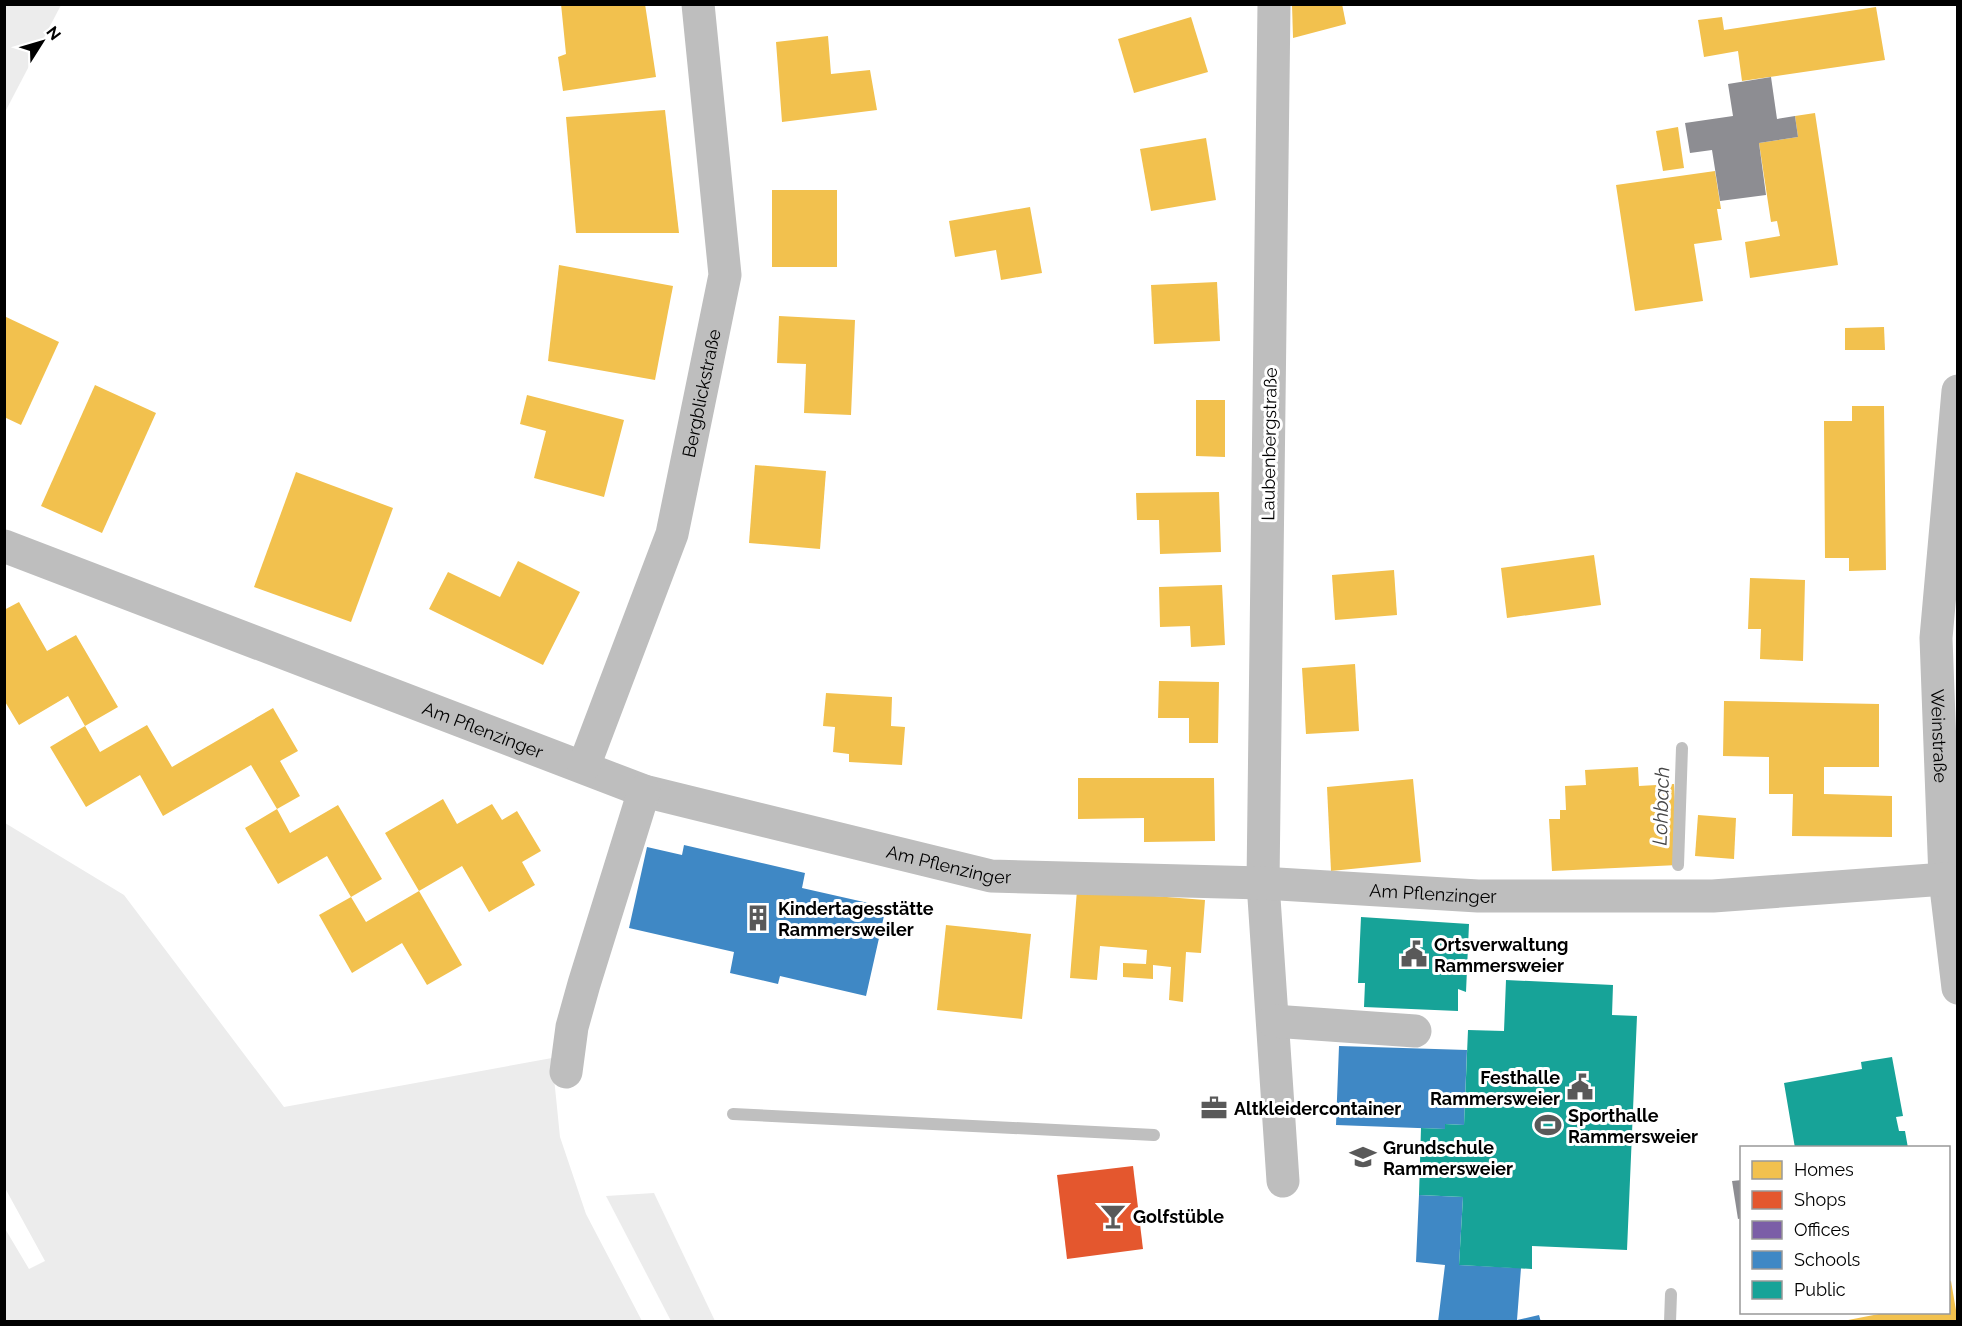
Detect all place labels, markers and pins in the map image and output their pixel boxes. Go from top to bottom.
place label: Kindertagesstätte Rammersweiler [778,898,934,940]
building icon: Kindertagesstätte Rammersweiler [743,903,773,933]
place label: Ortsverwaltung Rammersweier [1434,934,1569,976]
public building icon: Ortsverwaltung Rammersweier [1399,939,1429,969]
place label: Festhalle Rammersweier [1430,1067,1560,1109]
public building icon: Festhalle Rammersweier [1565,1072,1595,1102]
office icon: Altkleidercontainer [1199,1093,1229,1123]
place label: Altkleidercontainer [1234,1098,1401,1119]
place label: Sporthalle Rammersweier [1568,1105,1698,1147]
sports icon: Sporthalle Rammersweier [1533,1110,1563,1140]
place label: Grundschule Rammersweier [1383,1137,1513,1179]
school or university icon: Grundschule Rammersweier [1348,1142,1378,1172]
bar icon: Golfstüble [1098,1201,1128,1231]
place label: Golfstüble [1133,1206,1224,1227]

